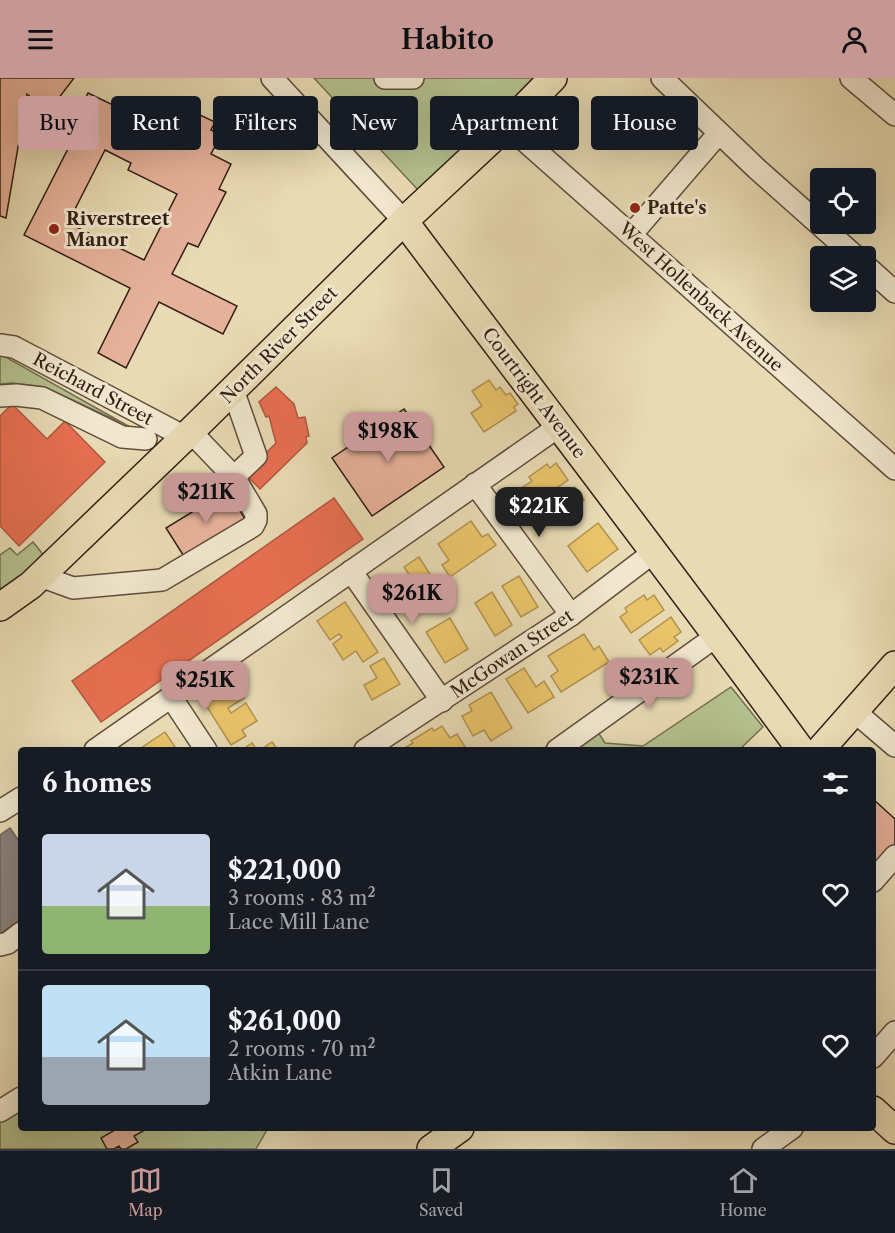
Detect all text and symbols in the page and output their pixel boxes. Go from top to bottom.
icon: menu [24,23,57,56]
text: Habito [401,23,494,56]
icon: person [838,23,871,56]
chip: Buy [18,96,99,150]
chip: Rent [111,96,201,150]
chip: Filters [213,96,318,150]
chip: New [330,96,418,150]
chip: Apartment [430,96,579,150]
chip: House [591,96,698,150]
map controls [810,168,876,312]
button: locate [810,168,876,234]
place label: Patte's [647,197,707,219]
marker: Patte's [628,201,642,215]
place label: Riverstreet Manor [66,208,170,251]
street label: West Hollenback Avenue [614,217,788,376]
marker: Riverstreet Manor [47,222,61,236]
button: layers [810,246,876,312]
street label: North River Street [216,282,342,408]
street label: Courtright Avenue [478,323,590,463]
street label: Reichard Street [29,348,157,430]
pin: $198K [346,412,430,463]
text: $198K [358,419,418,443]
pin: $211K [164,473,248,524]
text: $211K [178,480,234,504]
pin: $221K [497,487,581,538]
text: $221K [509,494,569,518]
pin: $261K [370,574,454,625]
text: $261K [382,581,442,605]
street label: McGowan Street [446,604,578,703]
pin: $231K [607,658,691,709]
pin: $251K [163,661,247,712]
text: $231K [619,665,679,689]
text: $251K [176,668,235,692]
text: 6 homes [42,767,152,799]
icon: filters [819,767,852,800]
text: $221,000 [228,854,341,886]
icon: home [90,858,162,930]
icon: heart [819,878,852,911]
text: 3 rooms · 83 m² [228,886,376,910]
text: Lace Mill Lane [228,910,370,934]
text: $261,000 [228,1005,342,1037]
icon: home [90,1009,162,1081]
icon: heart [819,1029,852,1062]
text: 2 rooms · 70 m² [228,1037,376,1061]
text: Atkin Lane [228,1061,333,1085]
tab: Map [128,1164,163,1220]
tab: Saved [419,1164,463,1220]
tab: Home [720,1164,767,1220]

